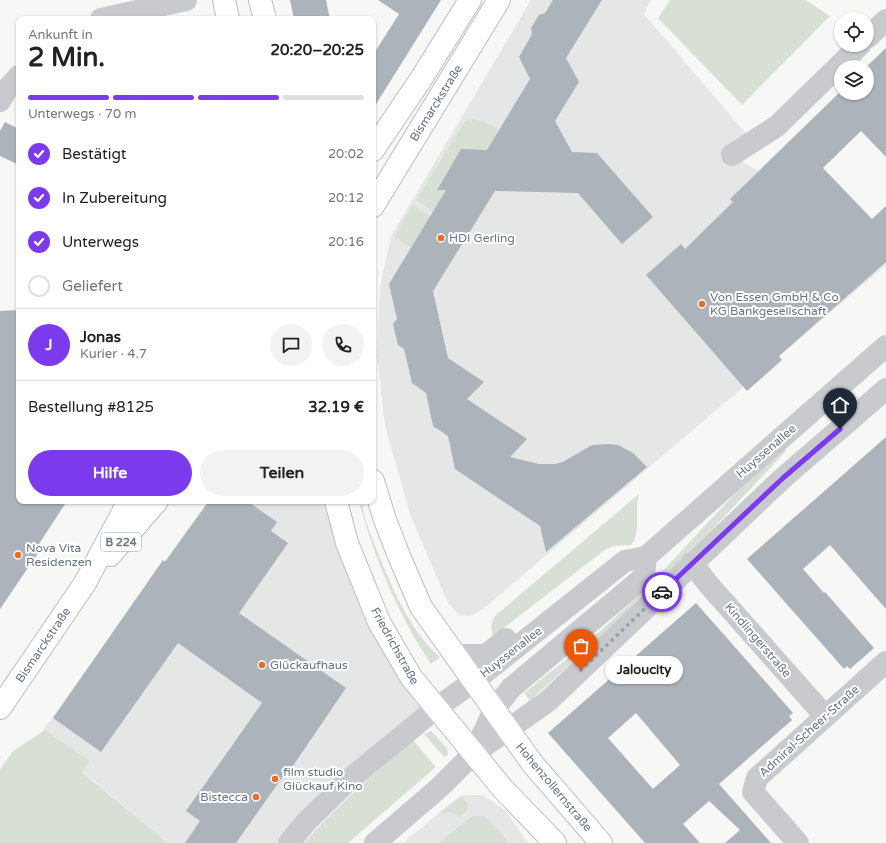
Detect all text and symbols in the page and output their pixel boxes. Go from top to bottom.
map controls [834,12,874,100]
button: locate [834,12,874,52]
text: Ankunft in [28,27,93,43]
text: 20:20–20:25 [271,41,364,59]
text: 2 Min. [28,42,105,73]
button: layers [834,60,874,100]
street label: Bismarckstraße [407,62,465,144]
text: Unterwegs · 70 m [28,106,136,122]
icon: check [28,143,50,165]
text: Bestätigt [62,145,127,163]
text: 20:02 [328,146,364,162]
icon: check [28,187,50,209]
text: In Zubereitung [62,189,167,207]
text: 20:12 [328,190,364,206]
icon: check [28,231,50,253]
place label: HDI Gerling [449,231,515,245]
text: Unterwegs [62,233,139,251]
marker: HDI Gerling [436,233,446,243]
text: 20:16 [328,234,364,250]
text: Geliefert [62,277,123,295]
place label: Von Essen GmbH & Co KG Bankgesellschaft [710,290,839,318]
marker: Von Essen GmbH & Co KG Bankgesellschaft [697,299,707,309]
button: chat [270,324,312,366]
button: phone [322,324,364,366]
text: Jonas [80,328,121,346]
text: J [46,336,53,354]
text: Kurier · 4.7 [80,346,147,362]
pin [823,388,857,429]
icon: home [829,394,851,416]
text: Bestellung #8125 [28,398,154,416]
text: 32.19 € [308,398,364,416]
street label: Huyssenallee [733,421,799,481]
button: Hilfe [28,450,192,496]
button: Teilen [200,450,364,496]
road number: B 224 [101,533,141,551]
place label: Nova Vita Residenzen [26,541,92,569]
marker: Nova Vita Residenzen [13,550,23,560]
courier [642,572,682,612]
icon: car [651,581,673,603]
street label: Kindlingerstraße [722,600,794,680]
street label: Bismarckstraße [13,605,73,685]
street label: Friedrichstraße [368,605,422,687]
street label: Huyssenallee [477,623,545,680]
pin [564,629,598,670]
icon: bag [570,635,592,657]
callout: Jaloucity [605,656,683,684]
place label: Glückaufhaus [270,658,348,672]
marker: Glückaufhaus [257,660,267,670]
text: Jaloucity [617,662,671,678]
street label: Admiral-Scheer-Straße [756,682,862,780]
street label: Hohenzollernstraße [513,740,595,834]
place label: film studio Glückauf Kino [283,765,363,793]
marker: film studio Glückauf Kino [270,774,280,784]
place label: Bistecca [200,790,248,804]
marker: Bistecca [251,792,261,802]

